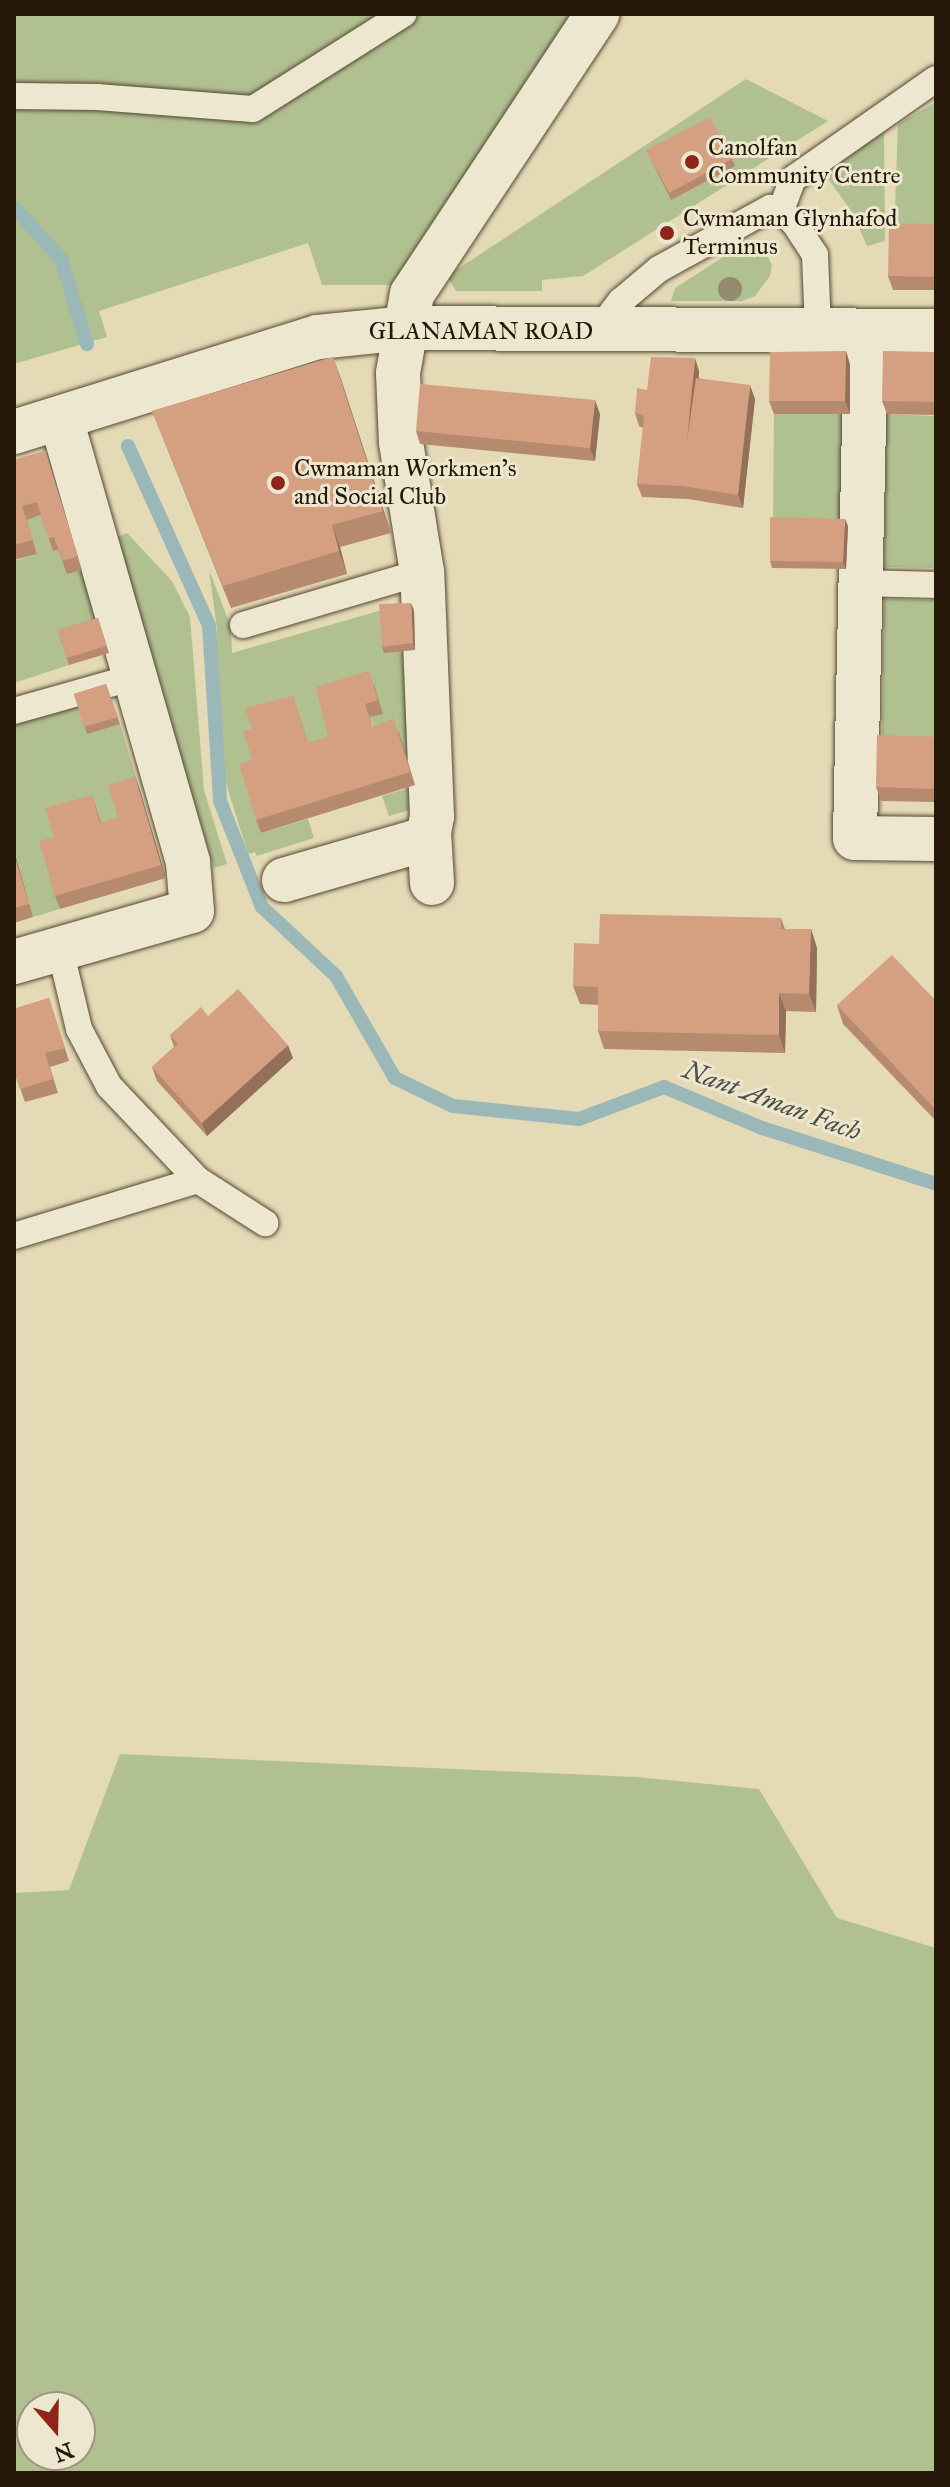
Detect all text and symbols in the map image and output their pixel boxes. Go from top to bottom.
place label: Canolfan Community Centre [708,134,900,190]
marker: Canolfan Community Centre [683,153,701,171]
place label: Cwmaman Glynhafod Terminus [683,205,897,261]
marker: Cwmaman Glynhafod Terminus [658,224,676,242]
street label: GLANAMAN ROAD [369,318,593,346]
place label: Cwmaman Workmen’s and Social Club [294,455,516,511]
marker: Cwmaman Workmen’s and Social Club [269,474,287,492]
water label: Nant Aman Fach [679,1054,865,1148]
north arrow [16,2391,96,2471]
text: N [50,2436,77,2468]

